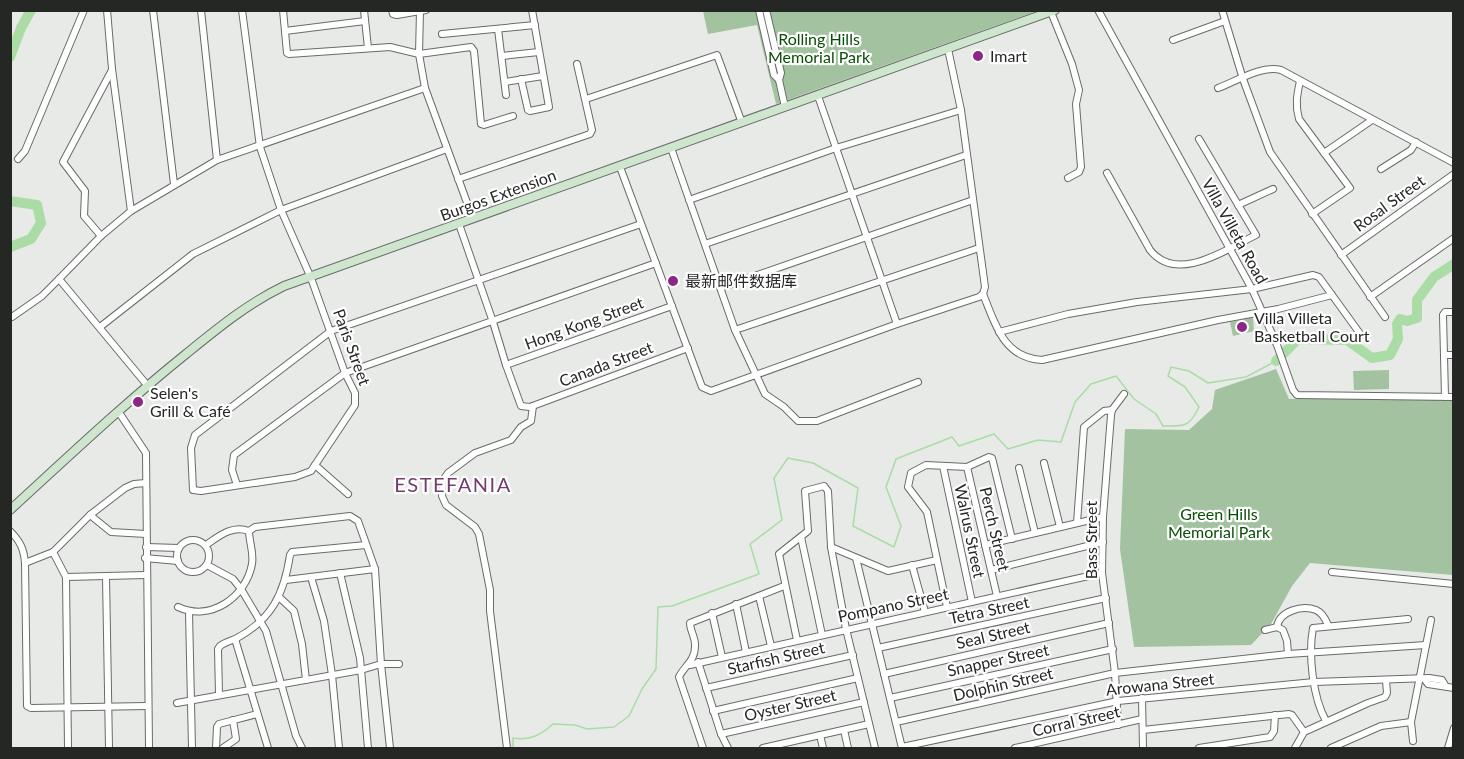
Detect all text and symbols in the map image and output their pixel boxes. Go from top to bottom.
park label: Rolling Hills Memorial Park [768,29,871,66]
place label: Imart [990,46,1027,65]
marker: Imart [971,49,985,63]
street label: Burgos Extension [437,165,558,224]
street label: Rosal Street [1349,170,1428,235]
street label: Villa Villeta Road [1199,175,1272,287]
place label: 最新邮件数据库 [685,271,797,290]
marker: 最新邮件数据库 [666,274,680,288]
street label: Hong Kong Street [522,292,646,353]
street label: Paris Street [330,306,375,388]
place label: Villa Villeta Basketball Court [1254,308,1370,345]
marker: Villa Villeta Basketball Court [1235,320,1249,334]
street label: Canada Street [556,337,656,390]
place label: Selen's Grill & Café [150,383,231,420]
marker: Selen's Grill & Café [131,395,145,409]
district label: ESTEFANIA [394,472,512,496]
street label: Walrus Street [951,482,990,580]
street label: Perch Street [977,485,1014,573]
street label: Bass Street [1081,501,1100,579]
park label: Green Hills Memorial Park [1168,504,1271,541]
street label: Pompano Street [836,583,950,626]
street label: Tetra Street [947,592,1031,627]
street label: Seal Street [954,617,1032,652]
street label: Starfish Street [725,637,827,678]
street label: Snapper Street [945,639,1051,680]
street label: Dolphin Street [951,663,1055,704]
street label: Arowana Street [1105,668,1215,699]
street label: Oyster Street [742,685,838,724]
street label: Corral Street [1030,701,1122,740]

